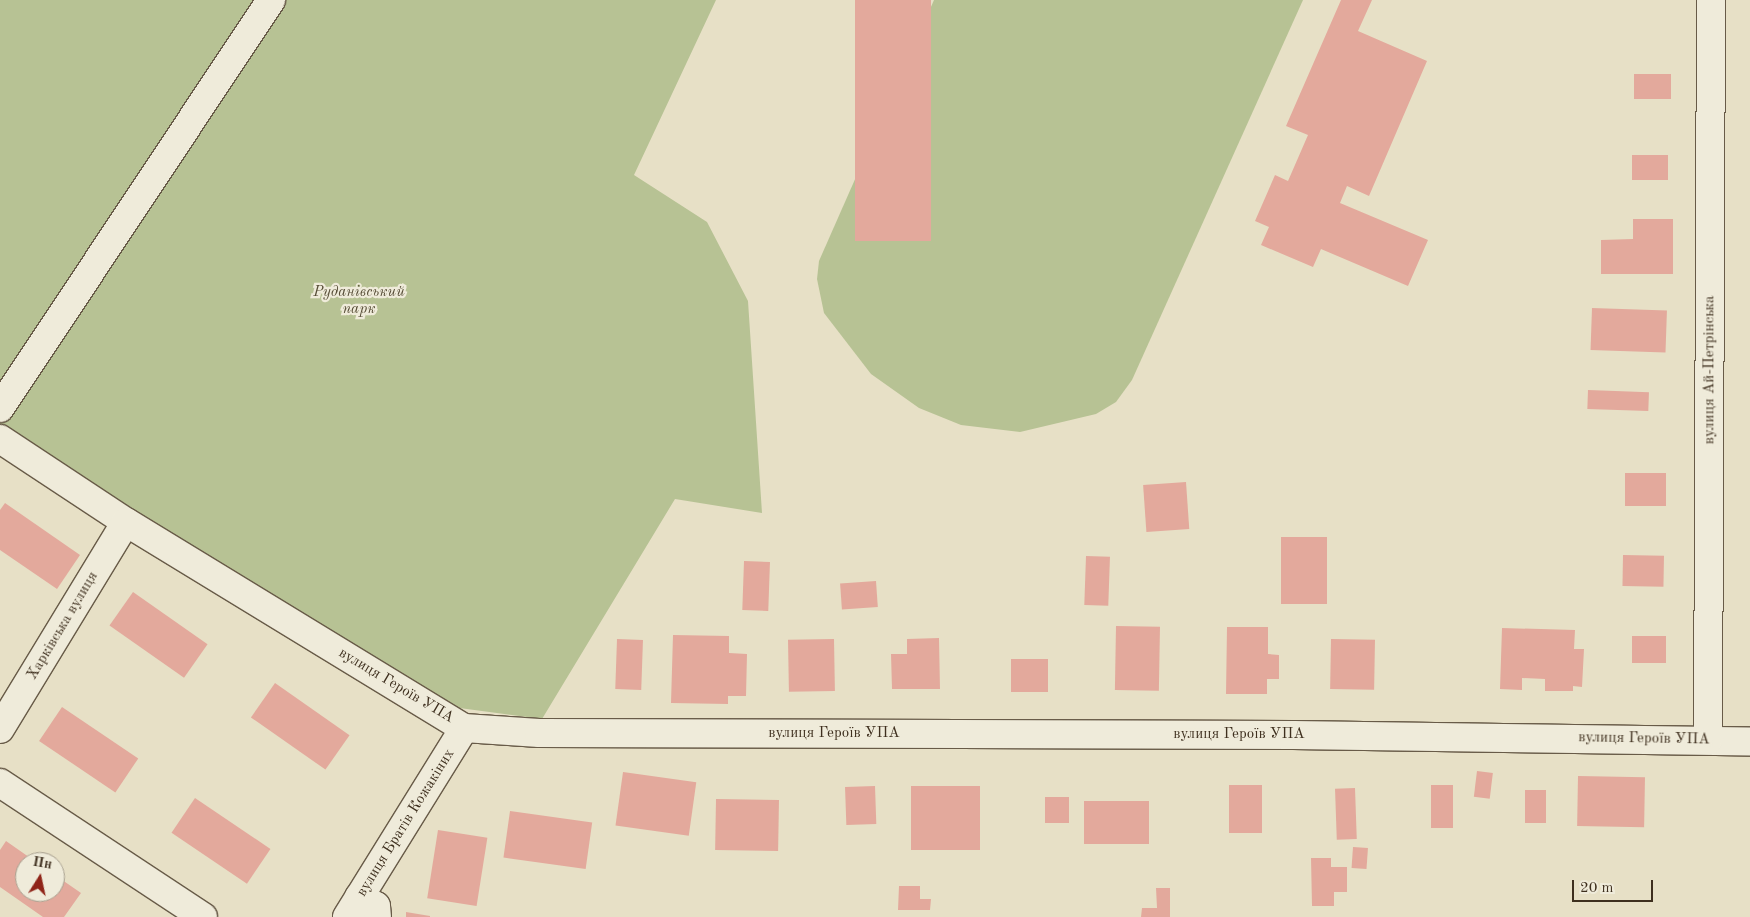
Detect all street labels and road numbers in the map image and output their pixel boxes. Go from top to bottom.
street label: вулиця Ай-Петрінська [1701,296,1719,444]
street label: Харківська вулиця [24,569,102,683]
street label: вулиця Героїв УПА [335,644,457,728]
street label: вулиця Героїв УПА [768,725,900,743]
street label: вулиця Героїв УПА [1173,726,1305,744]
street label: вулиця Героїв УПА [1578,729,1710,749]
street label: вулиця Братів Кожакіних [353,746,459,900]

